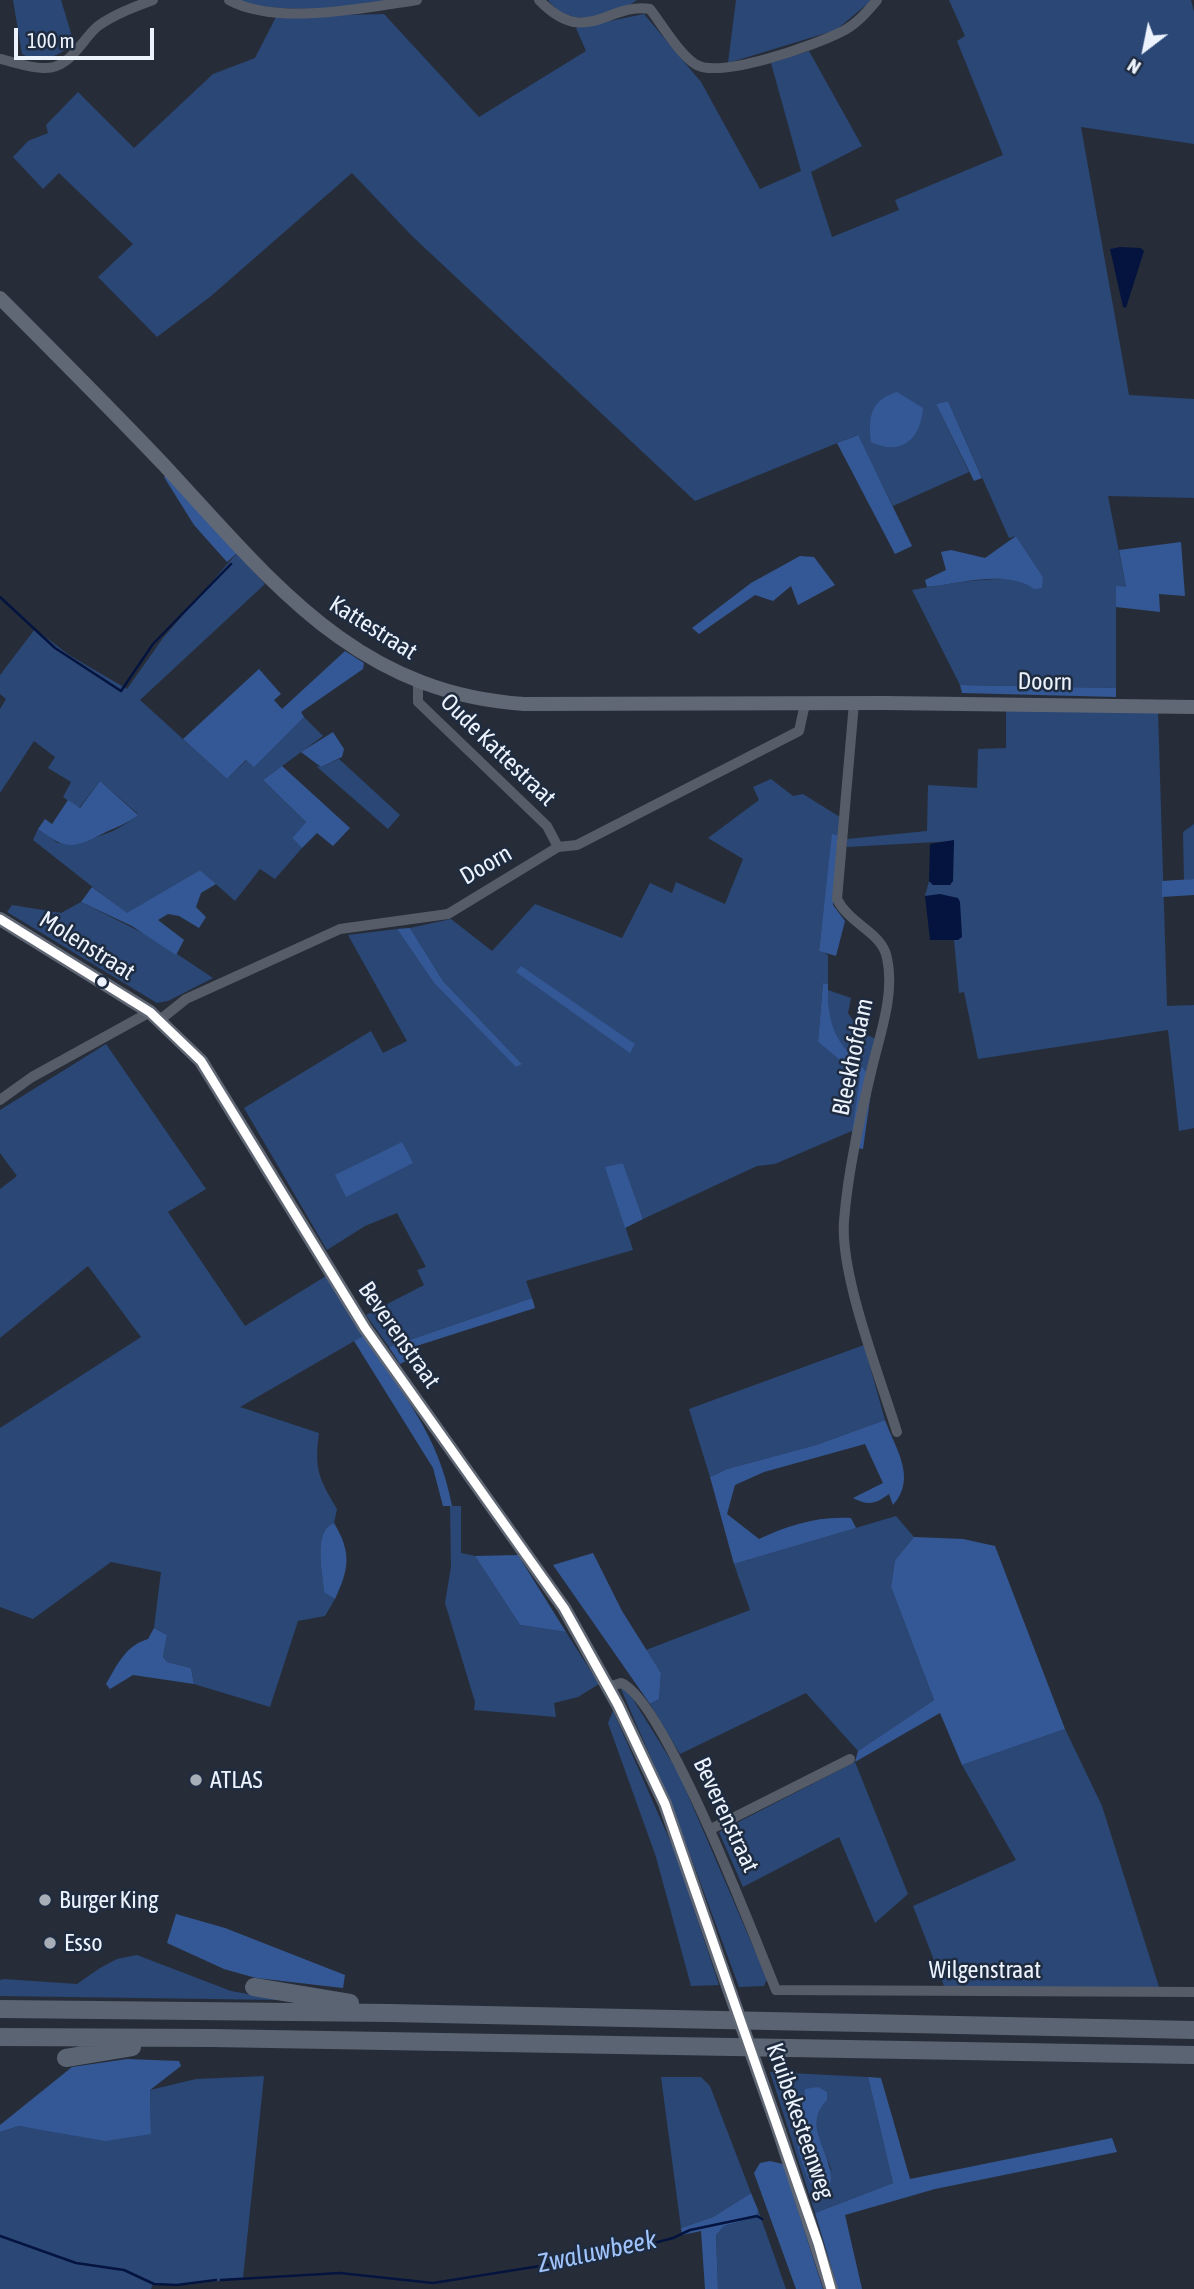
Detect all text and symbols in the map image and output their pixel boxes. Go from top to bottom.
scale bar [18,14,158,58]
north arrow [1110,14,1180,84]
text: 100 m [27,28,75,52]
text: N [1123,55,1144,79]
street label: Kattestraat [324,590,422,666]
street label: Doorn [1017,667,1073,697]
street label: Oude Kattestraat [434,688,562,812]
street label: Doorn [455,839,517,891]
street label: Molenstraat [34,905,140,987]
unlabelled marker [95,975,109,989]
street label: Bleekhofdam [827,996,879,1118]
street label: Beverenstraat [352,1276,446,1394]
street label: Beverenstraat [687,1753,765,1877]
place label: ATLAS [210,1766,262,1794]
marker: ATLAS [188,1772,204,1788]
place label: Burger King [59,1886,159,1914]
marker: Burger King [37,1892,53,1908]
place label: Esso [64,1929,102,1957]
marker: Esso [42,1935,58,1951]
street label: Wilgenstraat [929,1956,1041,1984]
street label: Kruibekesteenweg [760,2039,840,2203]
water label: Zwaluwbeek [535,2224,659,2280]

